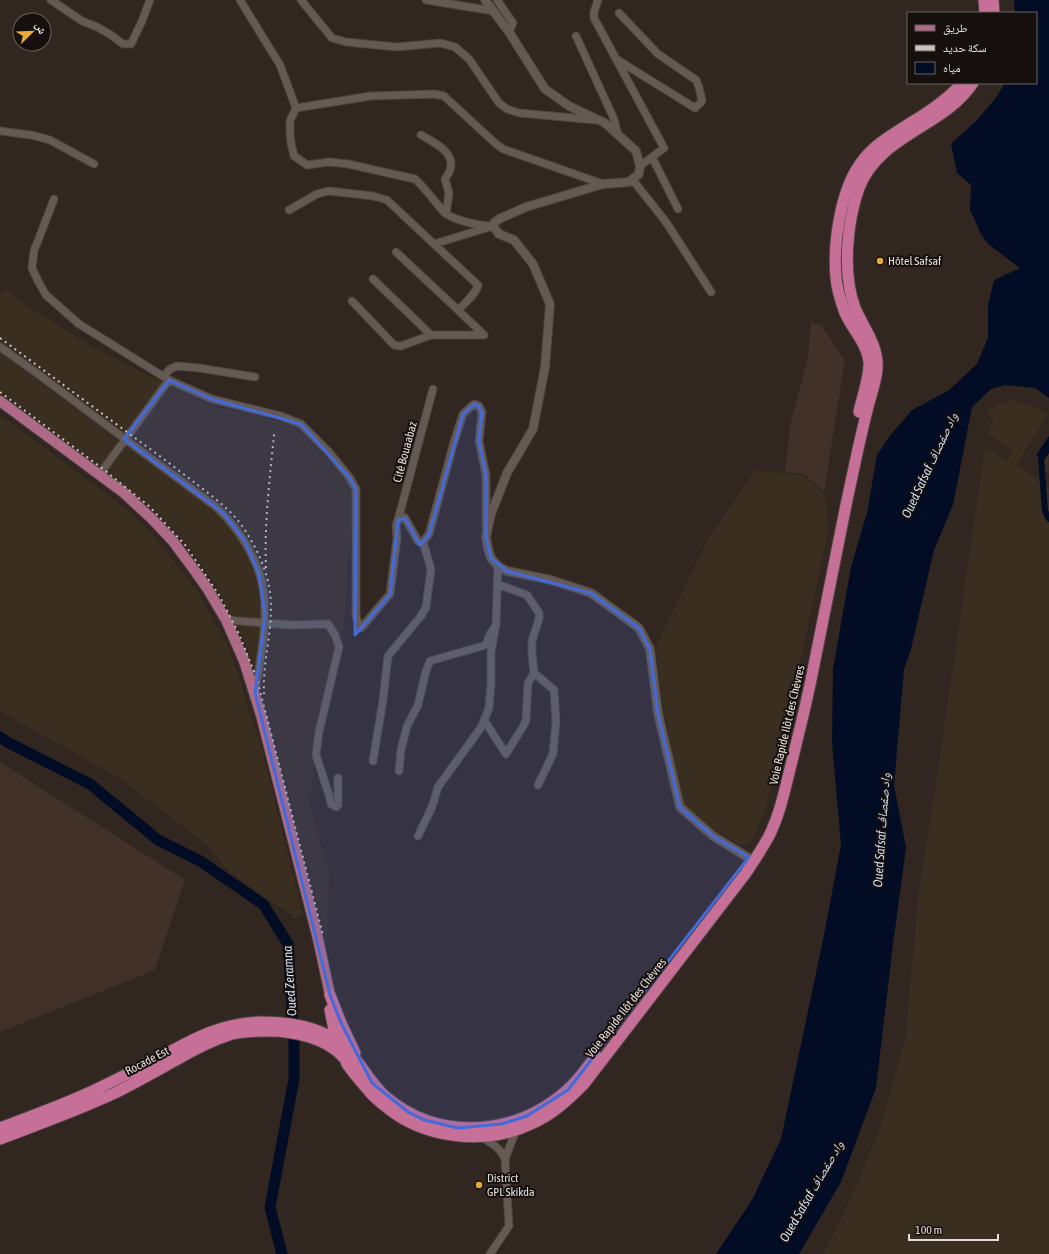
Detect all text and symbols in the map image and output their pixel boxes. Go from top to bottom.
north arrow [12,12,52,52]
legend [907,12,1037,84]
text: ش [32,20,49,37]
text: طريق [943,21,968,35]
text: سكة حديد [943,41,987,55]
text: مياه [943,61,961,75]
place label: Hôtel Safsaf [888,254,942,268]
marker: Hôtel Safsaf [875,256,885,266]
water label: Oued Safsaf واد صفصاف [898,410,960,520]
street label: Cité Bouaabaz [390,419,420,484]
street label: Voie Rapide Ilôt des Chèvres [766,664,808,786]
water label: Oued Safsaf واد صفصاف [870,772,893,888]
water label: Oued Zeramna [280,945,299,1017]
street label: Voie Rapide Ilôt des Chèvres [583,955,669,1061]
street label: Rocade Est [123,1043,172,1078]
water label: Oued Safsaf واد صفصاف [776,1138,847,1245]
place label: District GPL Skikda [487,1171,535,1199]
marker: District GPL Skikda [474,1180,484,1190]
scale bar [909,1216,998,1242]
text: 100 m [915,1223,942,1237]

